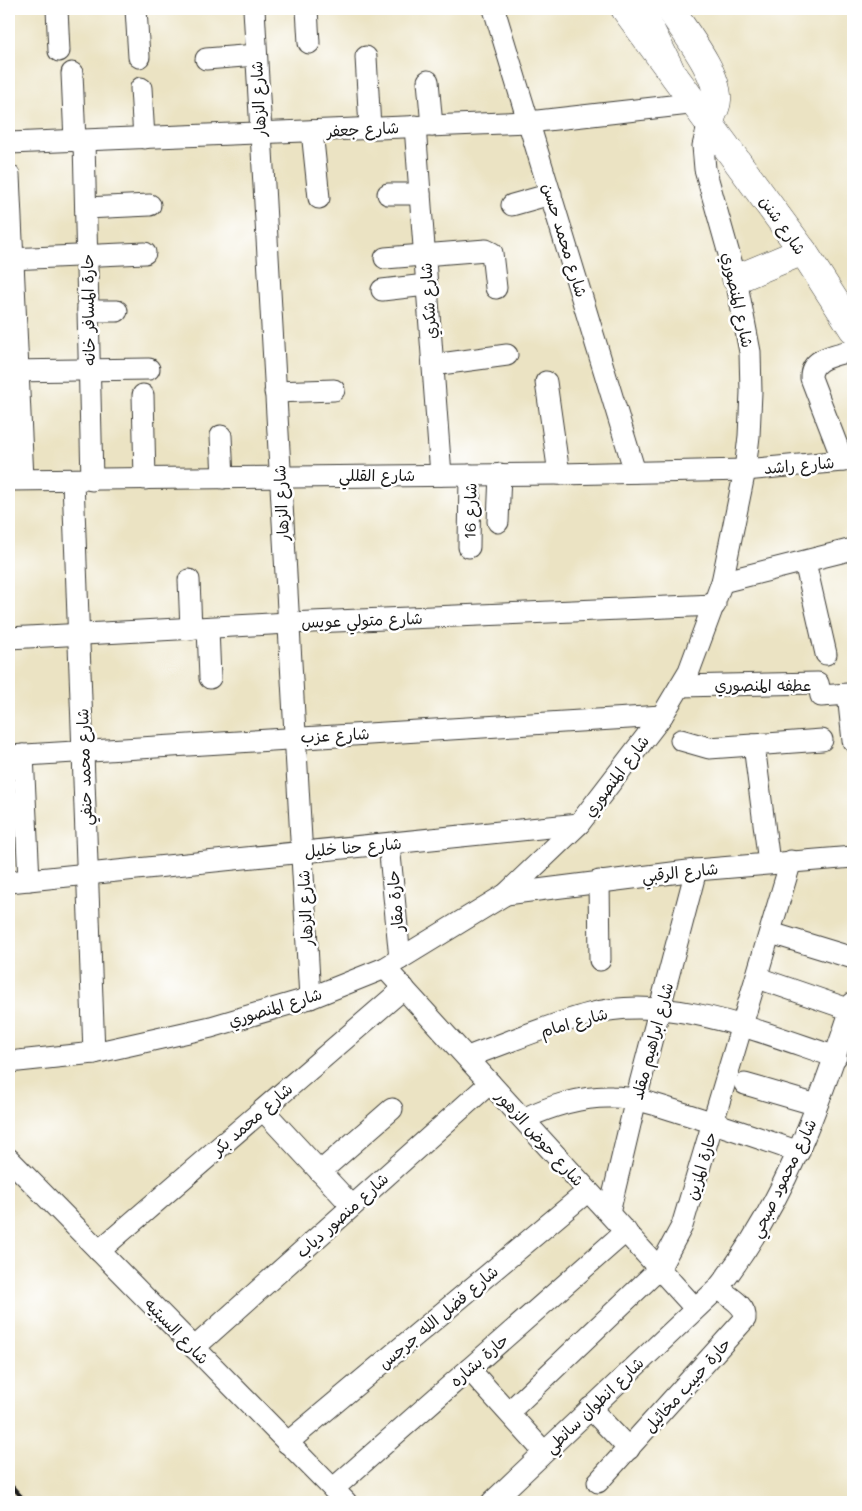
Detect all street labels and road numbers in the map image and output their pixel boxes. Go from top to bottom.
street label: شارع الزهار [245,60,272,139]
street label: شارع جعفر [324,116,400,143]
street label: شارع محمد حسن [536,180,593,300]
street label: شارع شنن [754,191,811,260]
street label: شارع المنصوري [716,250,759,350]
street label: حارة المسافر خانه [76,254,99,366]
street label: شارع شكري [414,262,443,340]
street label: شارع راشد [763,451,835,480]
street label: شارع الزهار [268,464,295,543]
street label: شارع القللي [339,464,415,490]
street label: شارع 16 [459,483,482,539]
street label: شارع متولي عويس [301,607,423,637]
street label: عطفه المنصوري [715,674,811,697]
street label: شارع محمد حنفي [71,708,101,826]
street label: شارع عزب [300,722,370,749]
street label: شارع المنصوري [578,731,655,822]
street label: شارع حنا خليل [304,832,403,863]
street label: شارع الرقبي [641,857,720,891]
street label: شارع الزهار [292,869,319,948]
street label: حارة مقار [381,870,408,935]
street label: شارع ابراهيم مقلد [626,980,680,1103]
street label: شارع المنصوري [225,982,325,1033]
street label: شارع امام [538,1002,611,1044]
street label: شارع محمد بكر [205,1078,298,1162]
street label: شارع حوض الزهور [490,1084,589,1191]
street label: شارع محمود صبحي [745,1115,825,1243]
street label: حارة المزين [680,1129,721,1203]
street label: شارع منصور دياب [291,1168,394,1263]
street label: شارع فضل الله جرجس [373,1260,503,1374]
street label: شارع السبتيه [139,1293,214,1370]
street label: حارة بشاره [445,1328,512,1391]
street label: حارة حبيب مخائيل [638,1333,735,1437]
street label: شارع انطوان سانطي [540,1352,651,1461]

